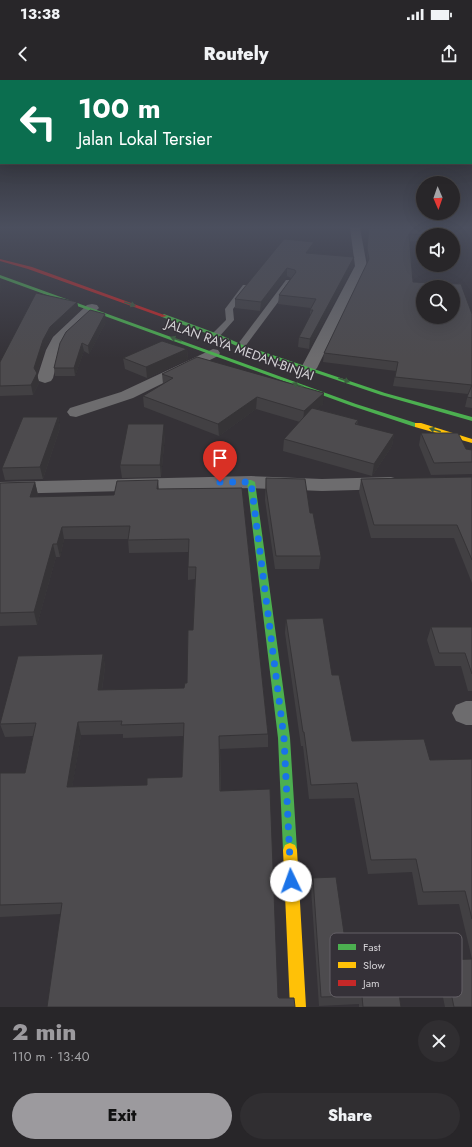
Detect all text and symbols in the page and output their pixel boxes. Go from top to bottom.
text: 13:38 [20,3,61,25]
text: Routely [203,41,269,67]
icon: back [12,43,34,65]
icon: share [438,43,460,65]
text: 100 m [78,88,161,129]
icon: left [12,96,64,148]
text: Jalan Lokal Tersier [78,126,212,152]
north arrow [416,176,460,220]
map controls [416,176,460,324]
button: sound [416,228,460,272]
button: search [416,280,460,324]
one-way arrow [124,301,136,307]
street label: JALAN RAYA MEDAN-BINJAI [161,313,317,385]
one-way arrow [170,336,182,342]
one-way arrow [339,378,351,384]
one-way arrow [292,381,304,387]
one-way arrow [428,427,440,433]
pin [203,441,237,482]
icon: arrive [209,447,231,469]
position arrow [270,860,312,902]
legend [330,933,462,997]
text: Fast [363,939,381,955]
text: Slow [363,957,385,973]
text: Jam [361,975,380,991]
text: 2 min [12,1014,76,1049]
button: close [418,1020,460,1062]
text: 110 m · 13:40 [12,1047,89,1066]
button: Exit [12,1093,232,1139]
button: Share [240,1093,460,1139]

